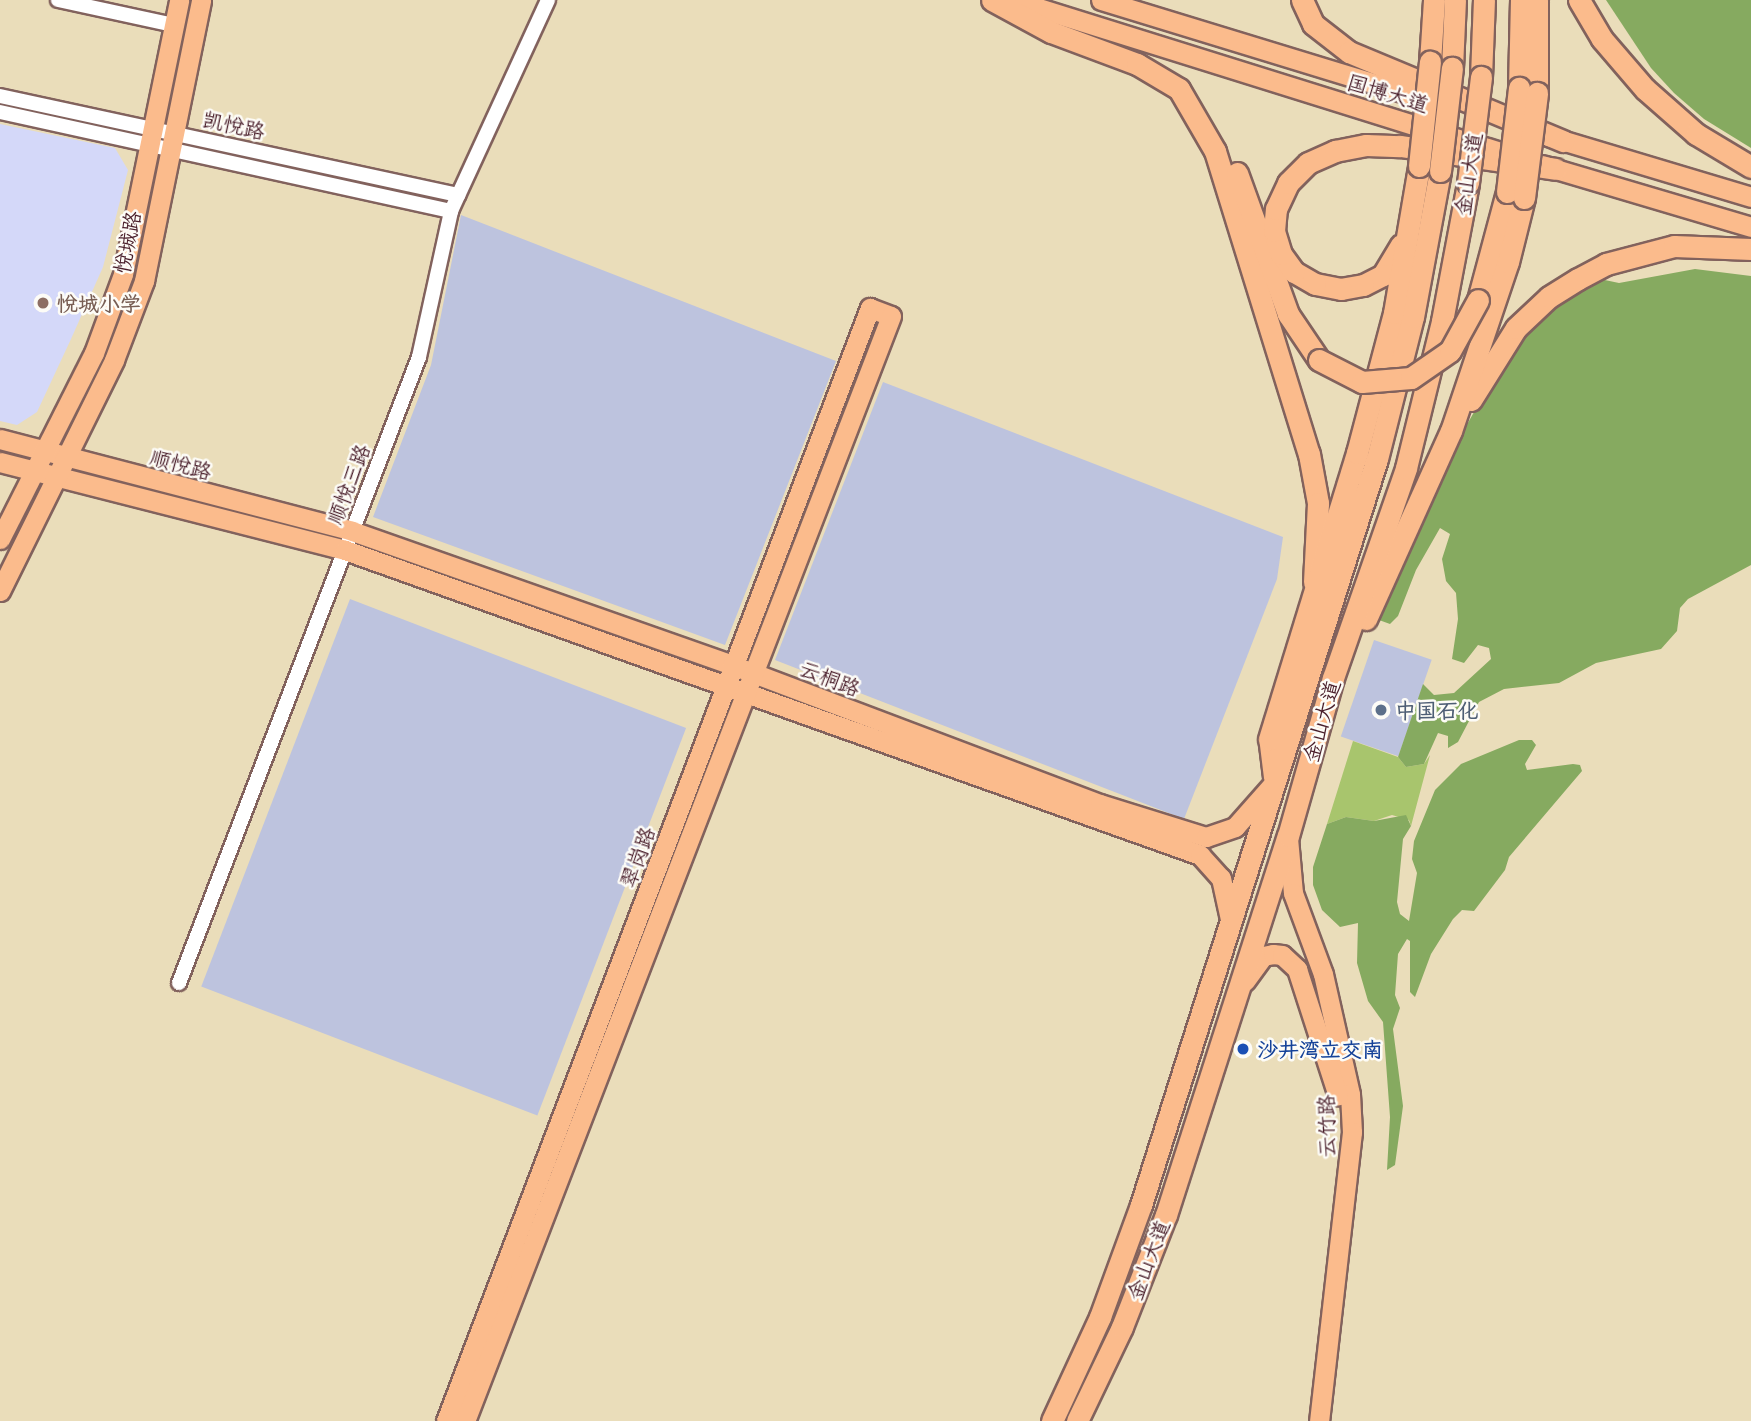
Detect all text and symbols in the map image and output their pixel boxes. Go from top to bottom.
street label: 国博大道 [1344,69,1432,117]
street label: 凯悦路 [201,106,267,144]
street label: 金山大道 [1449,131,1487,217]
street label: 悦城路 [109,209,145,275]
place label: 悦城小学 [57,290,141,316]
marker: 悦城小学 [35,295,51,311]
street label: 顺悦三路 [321,440,375,528]
street label: 顺悦路 [147,444,215,484]
street label: 云桐路 [796,655,864,701]
street label: 金山大道 [1297,677,1345,765]
place label: 中国石化 [1395,697,1479,723]
marker: 中国石化 [1373,702,1389,718]
street label: 翠岗路 [614,823,660,891]
place label: 沙井湾立交南 [1257,1036,1383,1062]
marker: 沙井湾立交南 [1235,1041,1251,1057]
street label: 云竹路 [1313,1094,1339,1158]
street label: 金山大道 [1121,1216,1175,1304]

